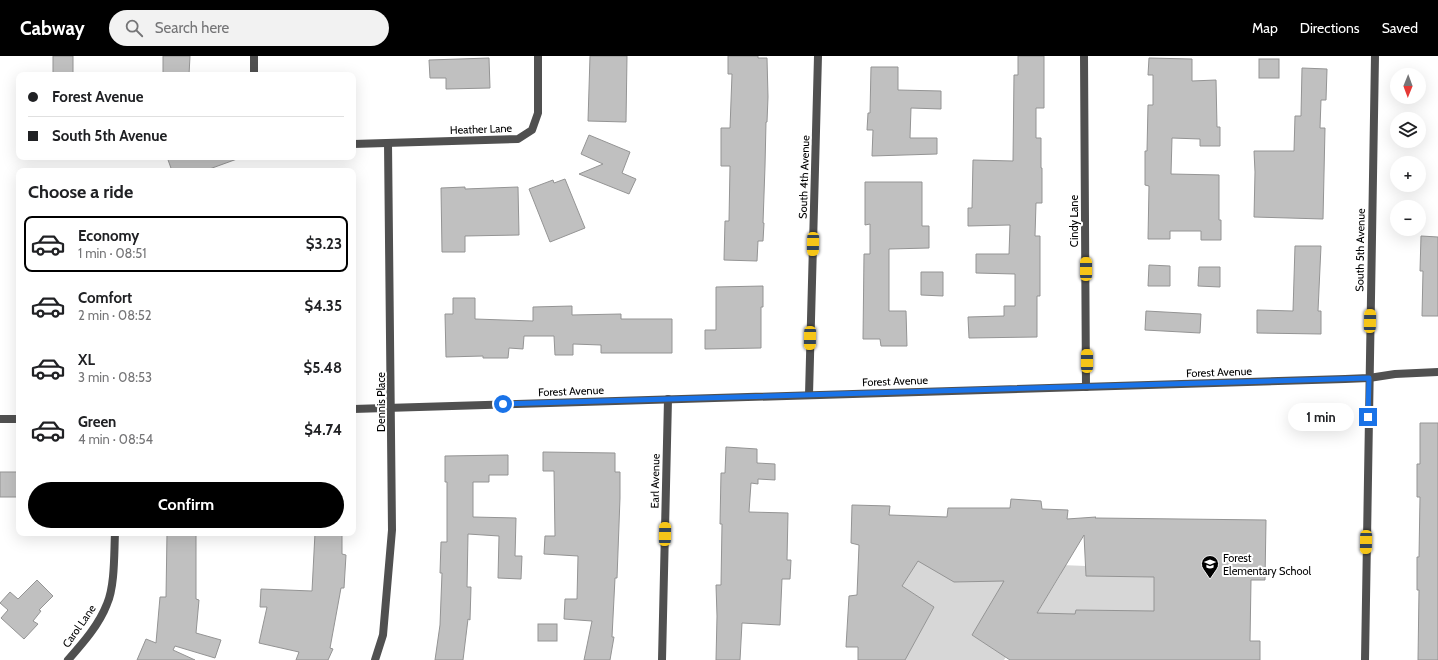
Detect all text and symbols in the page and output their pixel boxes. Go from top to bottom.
search box [109,10,389,46]
text: Cabway [20,17,85,40]
icon: search [123,17,145,39]
text: Search here [155,19,229,37]
text: Map [1252,19,1278,37]
text: Directions [1300,19,1360,37]
text: Saved [1382,19,1418,37]
north arrow [1390,68,1426,104]
map controls [1390,68,1426,236]
text: Forest Avenue [52,88,143,106]
button: layers [1390,112,1426,148]
street label: Heather Lane [450,121,513,137]
text: South 5th Avenue [52,127,167,145]
street label: South 4th Avenue [796,135,812,219]
button: + [1390,156,1426,192]
text: Choose a ride [28,181,133,203]
street label: Cindy Lane [1067,194,1081,247]
button: − [1390,200,1426,236]
street label: South 5th Avenue [1352,208,1368,292]
icon: car [30,226,66,262]
text: Economy [78,227,139,245]
car [807,232,819,256]
text: $3.23 [306,235,342,253]
text: 1 min · 08:51 [78,245,146,261]
car [1080,257,1092,281]
icon: car [30,288,66,324]
text: Comfort [78,289,132,307]
text: $4.35 [305,297,342,315]
text: 2 min · 08:52 [78,307,152,323]
car [1364,309,1376,333]
car [804,326,816,350]
car [1081,349,1093,373]
icon: car [30,350,66,386]
text: XL [78,351,95,369]
text: $5.48 [304,359,342,377]
street label: Forest Avenue [1186,364,1253,380]
text: 3 min · 08:53 [78,369,152,385]
street label: Dennis Place [374,372,388,432]
street label: Forest Avenue [862,373,929,389]
street label: Forest Avenue [538,383,605,399]
route start [494,395,512,413]
callout: 1 min [1288,403,1354,431]
route end [1359,408,1377,426]
text: 1 min [1306,409,1336,425]
icon: car [30,412,66,448]
text: Green [78,413,116,431]
text: $4.74 [304,421,342,439]
text: 4 min · 08:54 [78,431,153,447]
street label: Earl Avenue [648,453,662,509]
button: Confirm [28,482,344,528]
car [659,522,671,546]
car [1360,530,1372,554]
place label: Forest Elementary School [1223,551,1312,578]
school or university icon: Forest Elementary School [1200,554,1220,579]
street label: Carol Lane [59,602,99,650]

